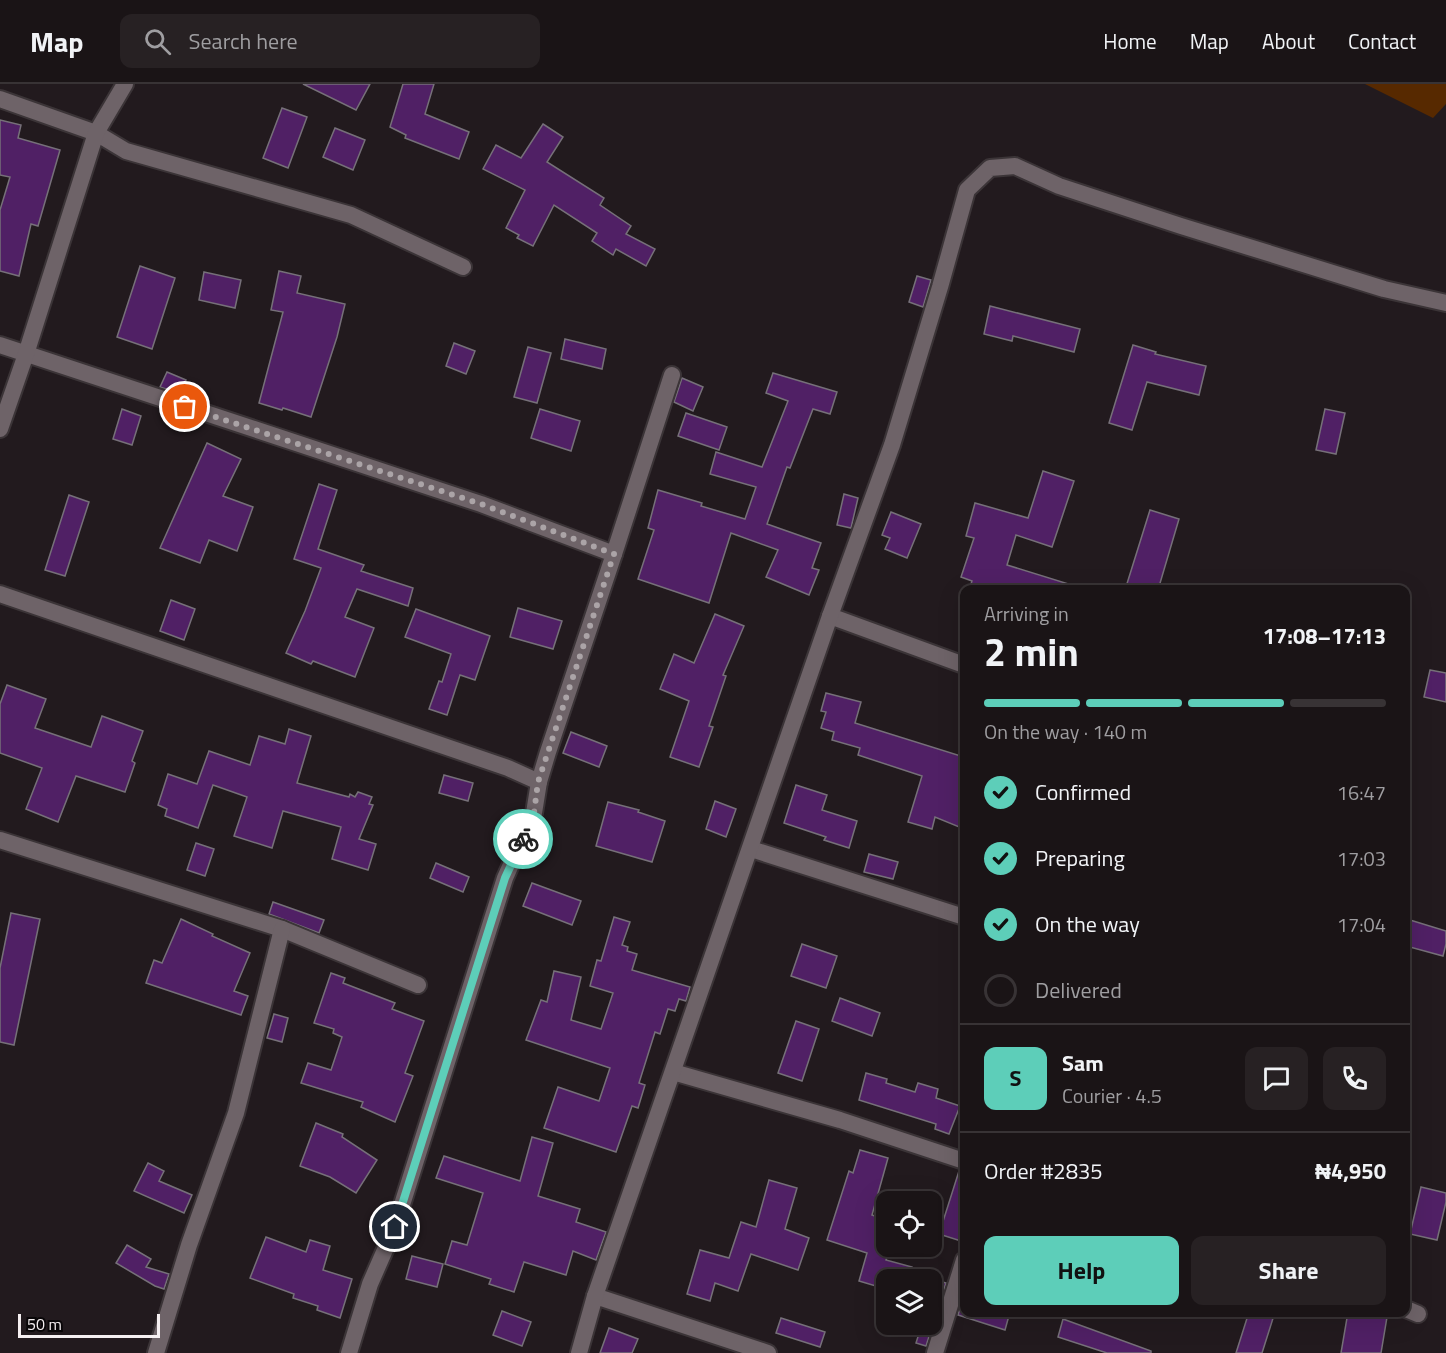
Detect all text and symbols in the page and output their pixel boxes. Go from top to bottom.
search box [120,14,540,68]
text: Map [30,20,84,63]
text: Search here [189,24,298,58]
icon: search [141,25,174,58]
text: Home [1103,25,1157,57]
text: Map [1190,25,1229,57]
text: About [1262,25,1315,57]
text: Contact [1348,25,1416,57]
pin [159,381,210,432]
icon: bag [168,390,201,423]
text: Arriving in [984,598,1069,629]
text: 17:08–17:13 [1263,619,1386,653]
text: 2 min [984,622,1079,681]
text: On the way · 140 m [984,716,1147,747]
text: Confirmed [1035,775,1131,809]
icon: check [984,776,1017,809]
text: 16:47 [1337,777,1386,808]
courier [493,809,553,869]
icon: bike [507,823,540,856]
text: Preparing [1035,841,1125,875]
icon: check [984,842,1017,875]
text: 17:03 [1337,843,1386,874]
text: On the way [1035,907,1140,941]
icon: check [984,908,1017,941]
text: 17:04 [1337,909,1386,940]
text: Delivered [1035,973,1122,1007]
text: Sam [1062,1046,1104,1080]
button: chat [1245,1047,1308,1110]
button: phone [1323,1047,1386,1110]
text: S [1010,1061,1021,1095]
text: Courier · 4.5 [1062,1080,1162,1111]
text: Order #2835 [984,1154,1103,1188]
text: ₦4,950 [1315,1154,1386,1188]
map controls [876,1191,942,1335]
button: locate [876,1191,942,1257]
pin [369,1201,420,1252]
icon: home [378,1210,411,1243]
button: Help [984,1236,1179,1305]
button: Share [1191,1236,1386,1305]
button: layers [876,1269,942,1335]
scale bar [18,1311,160,1338]
text: 50 m [27,1312,62,1336]

